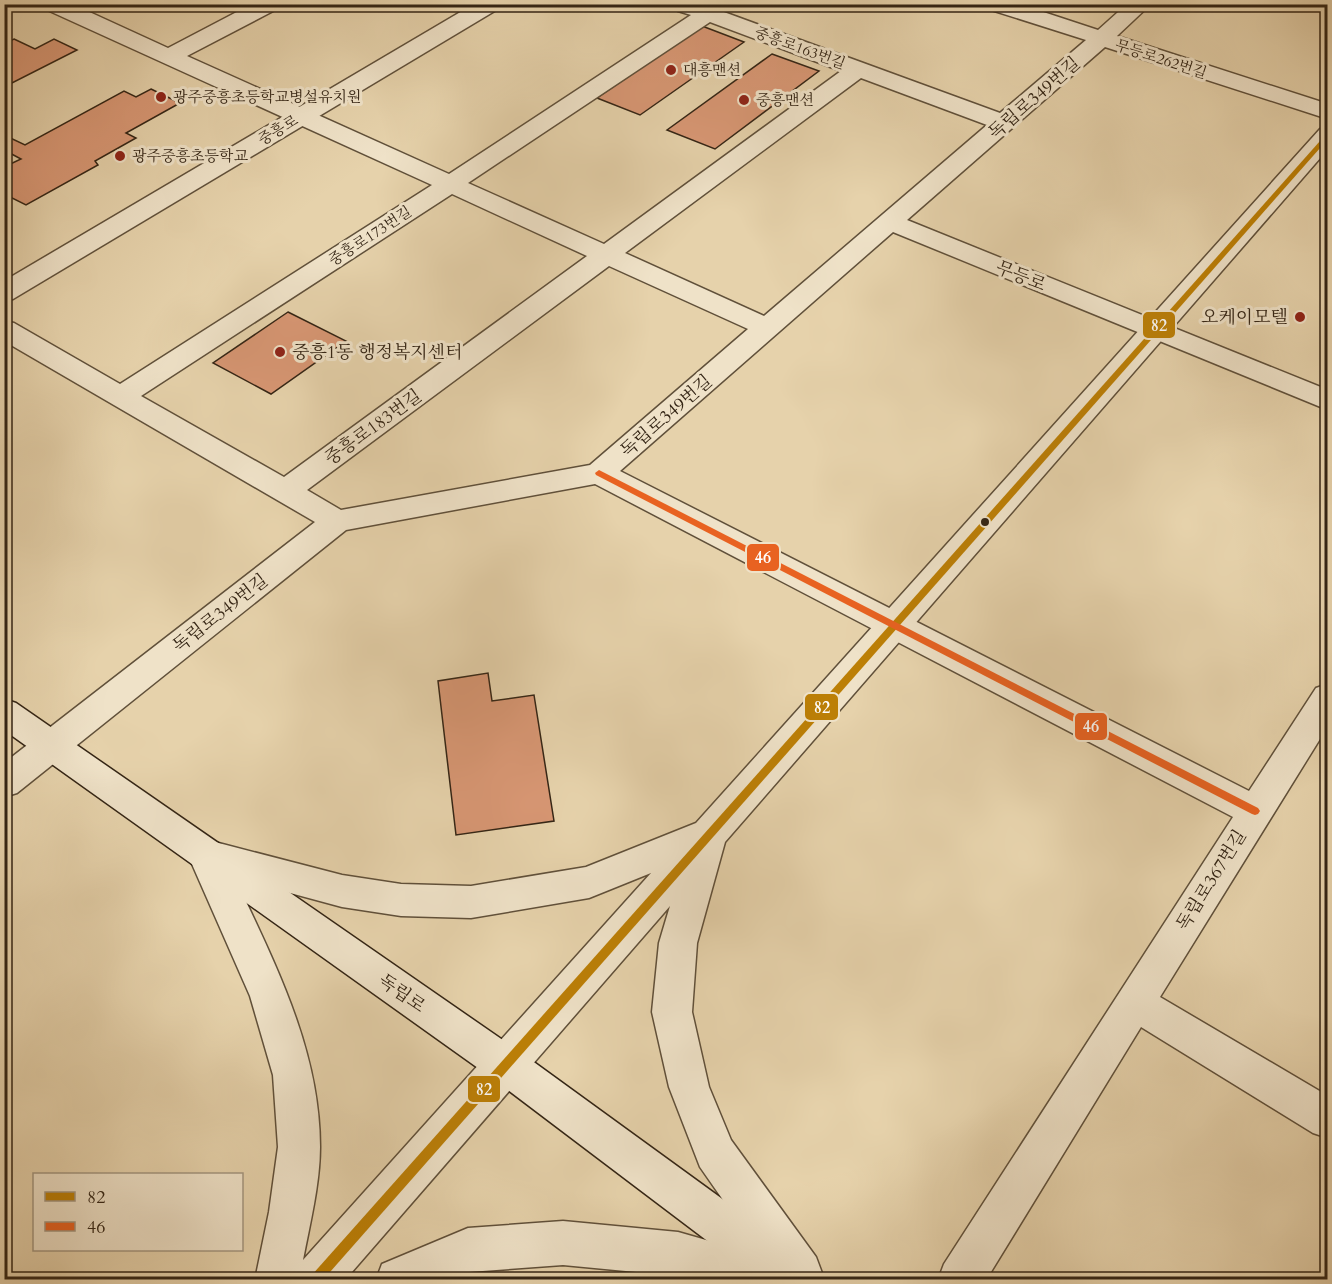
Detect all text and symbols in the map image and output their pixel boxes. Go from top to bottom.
street label: 중흥로163번길 [752,22,848,74]
street label: 무등로262번길 [1112,35,1210,83]
street label: 독립로349번길 [983,51,1086,145]
place label: 대흥맨션 [683,60,741,80]
marker: 대흥맨션 [664,63,678,77]
place label: 광주중흥초등학교병설유치원 [173,87,361,107]
marker: 광주중흥초등학교병설유치원 [154,90,168,104]
place label: 중흥맨션 [756,90,814,110]
marker: 중흥맨션 [737,93,751,107]
street label: 중흥로 [254,110,302,150]
place label: 광주중흥초등학교 [132,146,248,166]
marker: 광주중흥초등학교 [113,149,127,163]
street label: 중흥로173번길 [325,202,415,270]
street label: 무등로 [992,255,1050,298]
place label: 오케이모텔 [1201,305,1288,330]
marker: 오케이모텔 [1293,310,1307,324]
line badge: 82 [1142,311,1176,339]
text: 82 [1151,315,1167,337]
place label: 중흥1동 행정복지센터 [292,340,463,365]
marker: 중흥1동 행정복지센터 [273,345,287,359]
street label: 독립로349번길 [615,369,718,463]
street label: 중흥로183번길 [320,384,427,471]
unlabelled marker [979,516,991,528]
line badge: 46 [746,543,780,572]
text: 46 [755,547,771,569]
street label: 독립로349번길 [167,568,273,659]
line badge: 82 [804,693,839,721]
text: 82 [814,697,830,719]
line badge: 46 [1074,712,1108,741]
text: 46 [1083,716,1099,738]
street label: 독립로367번길 [1170,825,1252,935]
street label: 독립로 [373,968,430,1019]
line badge: 82 [467,1075,501,1103]
text: 82 [476,1079,492,1101]
legend [33,1173,243,1251]
text: 82 [87,1185,105,1210]
text: 46 [87,1215,105,1240]

